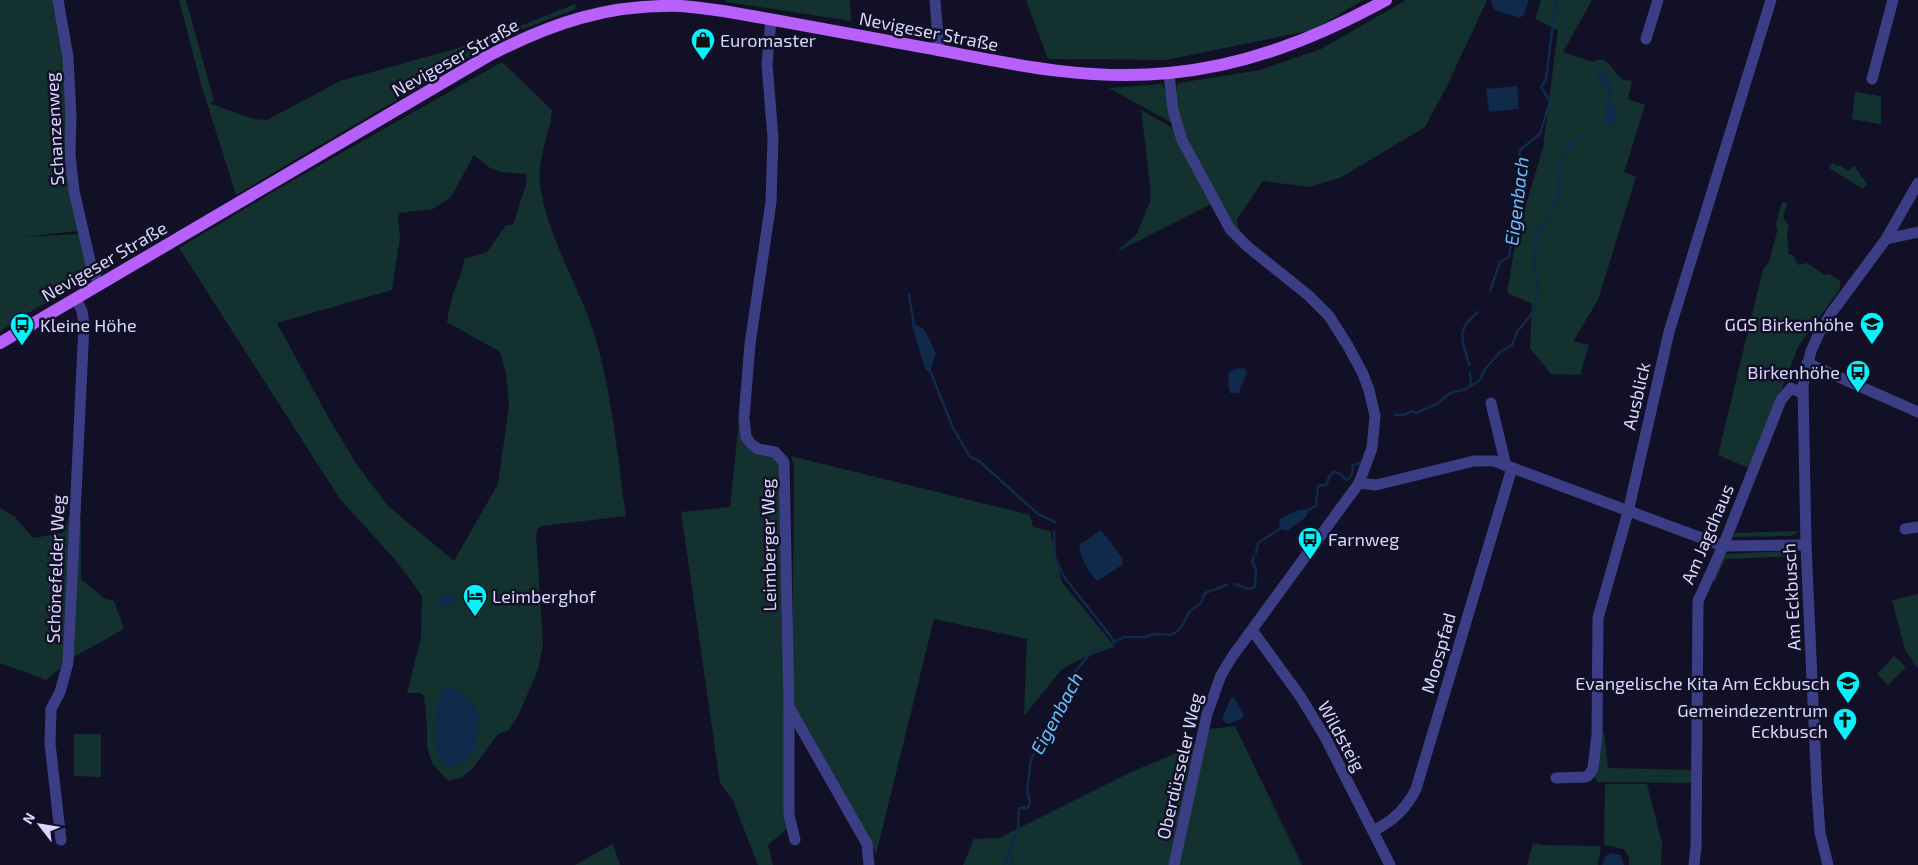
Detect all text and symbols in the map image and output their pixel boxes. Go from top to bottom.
street label: Nevigeser Straße [858,7,1000,55]
street label: Nevigeser Straße [388,13,522,101]
shop icon: Euromaster [690,27,716,61]
place label: Euromaster [720,29,816,51]
street label: Schanzenweg [40,72,68,186]
water label: Eigenbach [1499,155,1533,247]
street label: Nevigeser Straße [37,216,171,306]
school or university icon: GGS Birkenhöhe [1859,311,1885,345]
bus stop icon: Kleine Höhe [9,312,35,346]
place label: GGS Birkenhöhe [1725,313,1854,335]
place label: Kleine Höhe [40,314,137,336]
bus stop icon: Birkenhöhe [1845,359,1871,393]
street label: Ausblick [1618,360,1654,432]
place label: Birkenhöhe [1747,361,1840,383]
street label: Leimberger Weg [756,478,780,612]
street label: Am Jagdhaus [1676,481,1738,587]
street label: Schönefelder Weg [41,494,69,644]
bus stop icon: Farnweg [1297,526,1323,560]
place label: Farnweg [1328,528,1399,550]
street label: Am Eckbusch [1777,543,1805,651]
hotel icon: Leimberghof [462,583,488,617]
place label: Leimberghof [492,585,597,607]
street label: Moospfad [1416,610,1460,696]
water label: Eigenbach [1025,668,1087,758]
school or university icon: Evangelische Kita Am Eckbusch [1835,670,1861,704]
place label: Evangelische Kita Am Eckbusch [1575,672,1830,694]
street label: Oberdüsseler Weg [1151,691,1207,841]
street label: Wildsteig [1314,697,1370,775]
place label: Gemeindezentrum Eckbusch [1677,699,1828,742]
church icon: Gemeindezentrum Eckbusch [1832,707,1858,741]
north arrow [15,800,65,850]
text: N [19,809,38,827]

